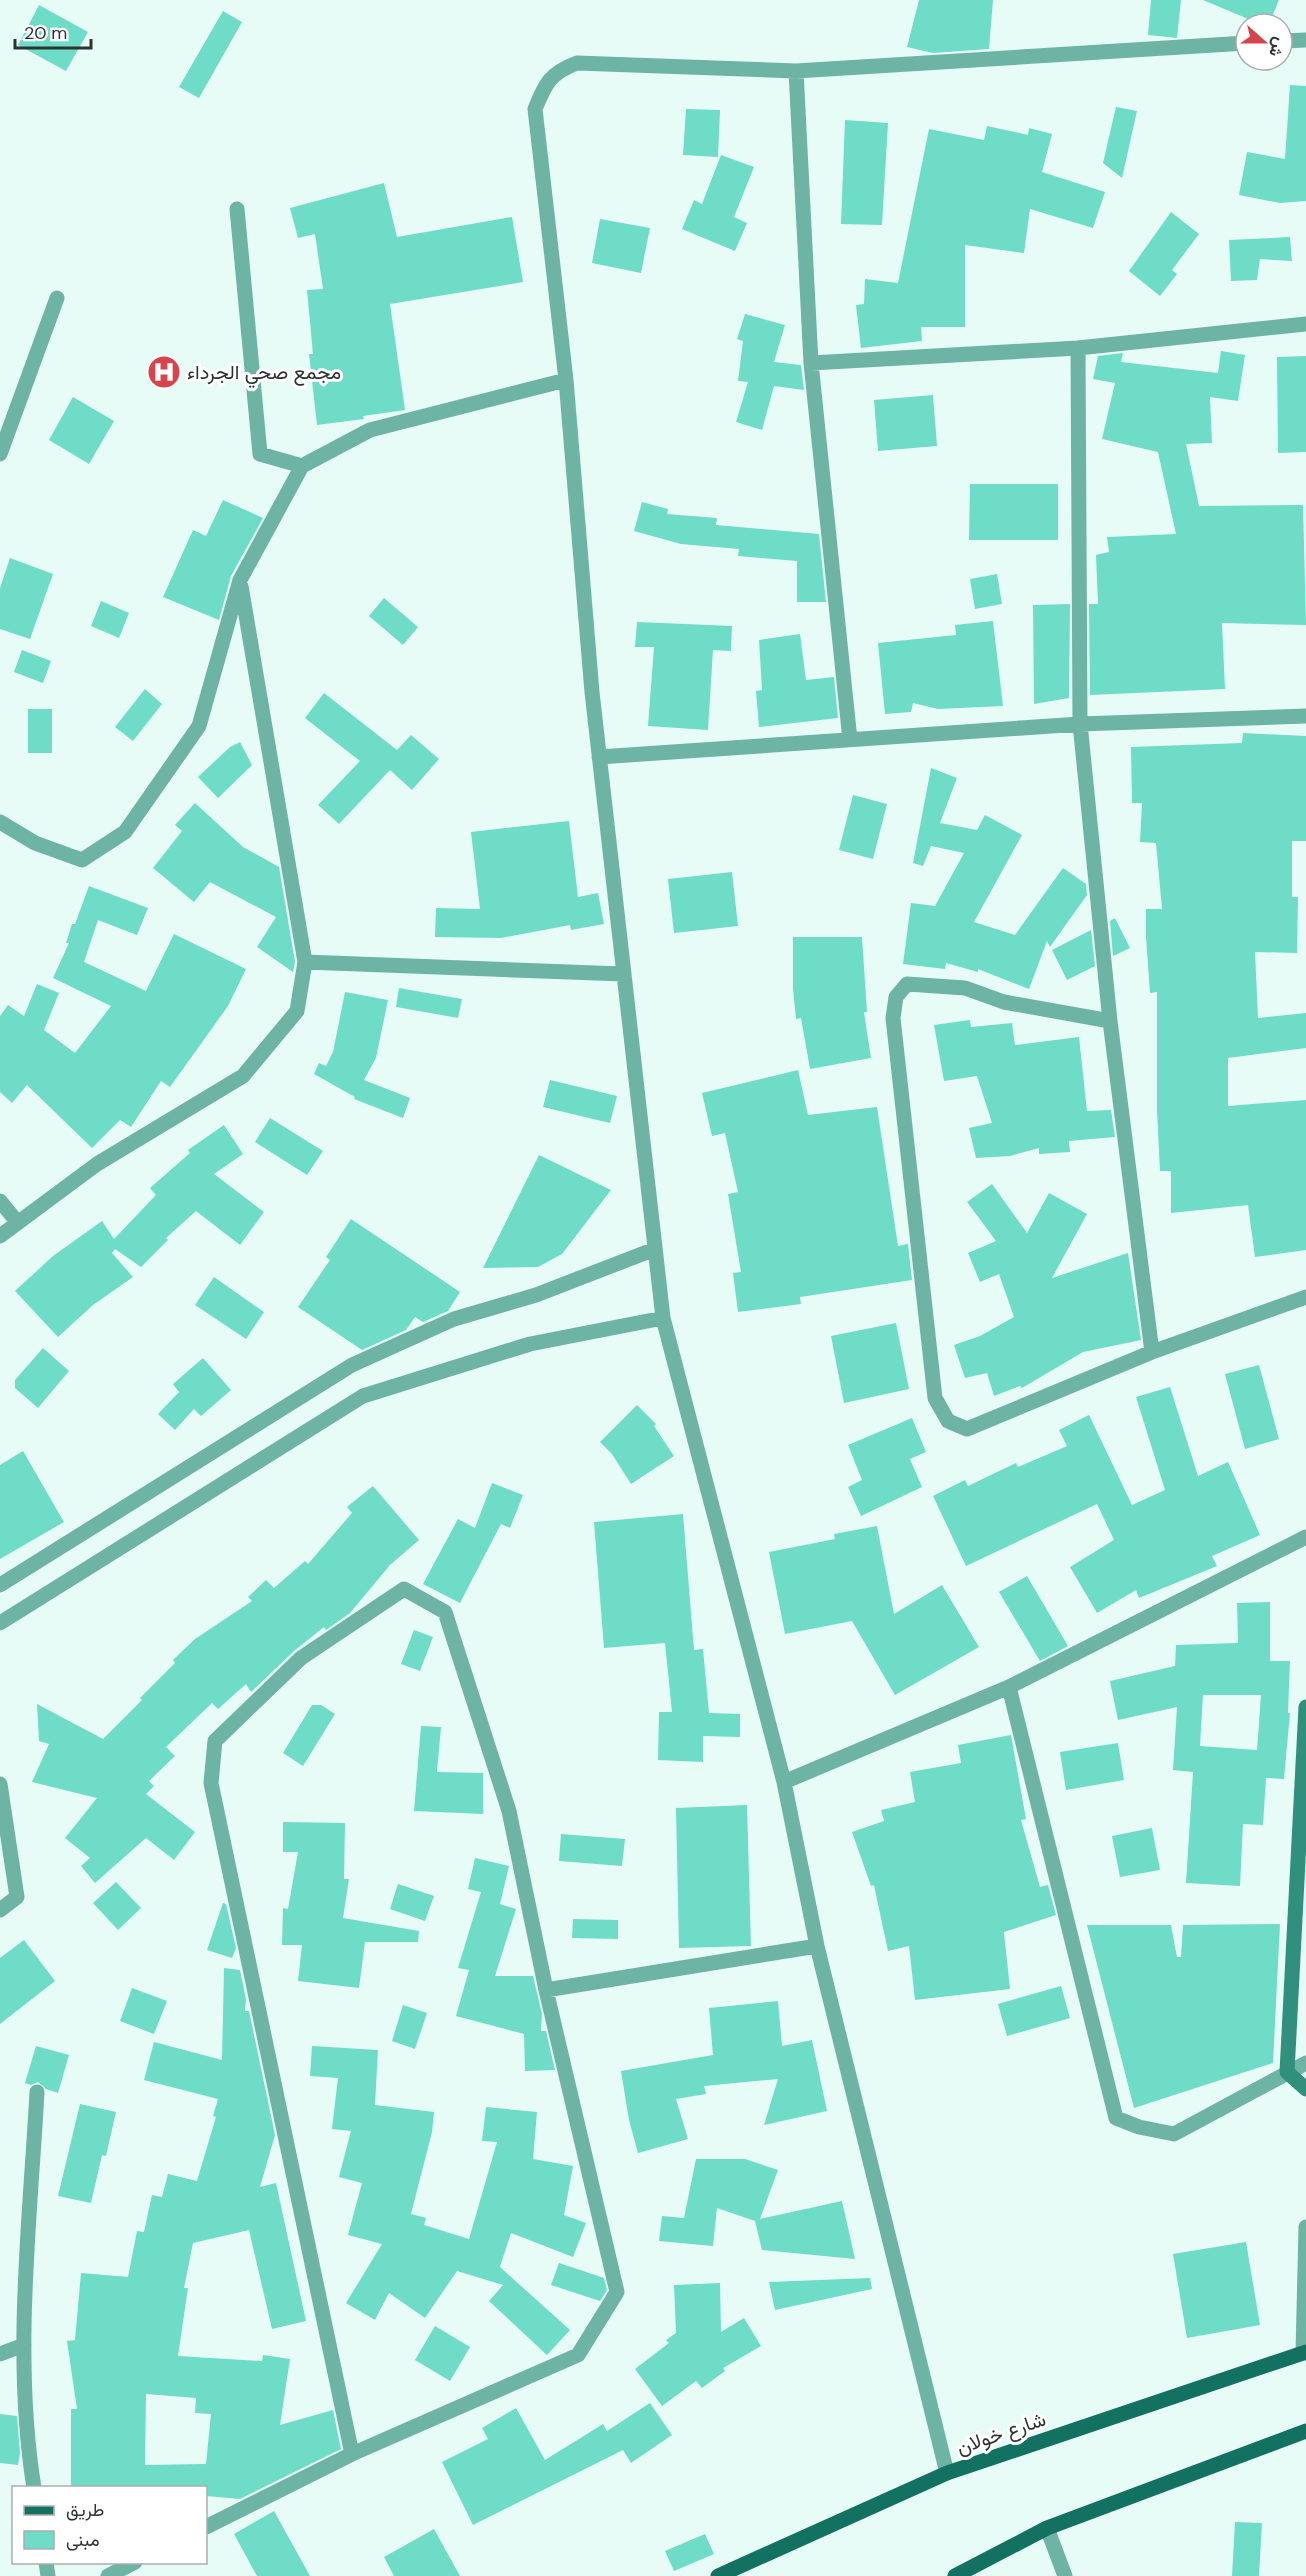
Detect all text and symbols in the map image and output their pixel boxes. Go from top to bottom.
scale bar [15,12,92,50]
north arrow [1234,12,1294,72]
text: 20 m [24,21,67,45]
text: ش [1264,34,1291,60]
hospital icon: مجمع صحي الجرداء [146,354,182,390]
place label: مجمع صحي الجرداء [187,359,341,389]
street label: شارع خولان [953,2406,1049,2461]
legend [12,2486,207,2564]
text: طريق [66,2498,104,2522]
text: مبنى [66,2528,100,2552]

